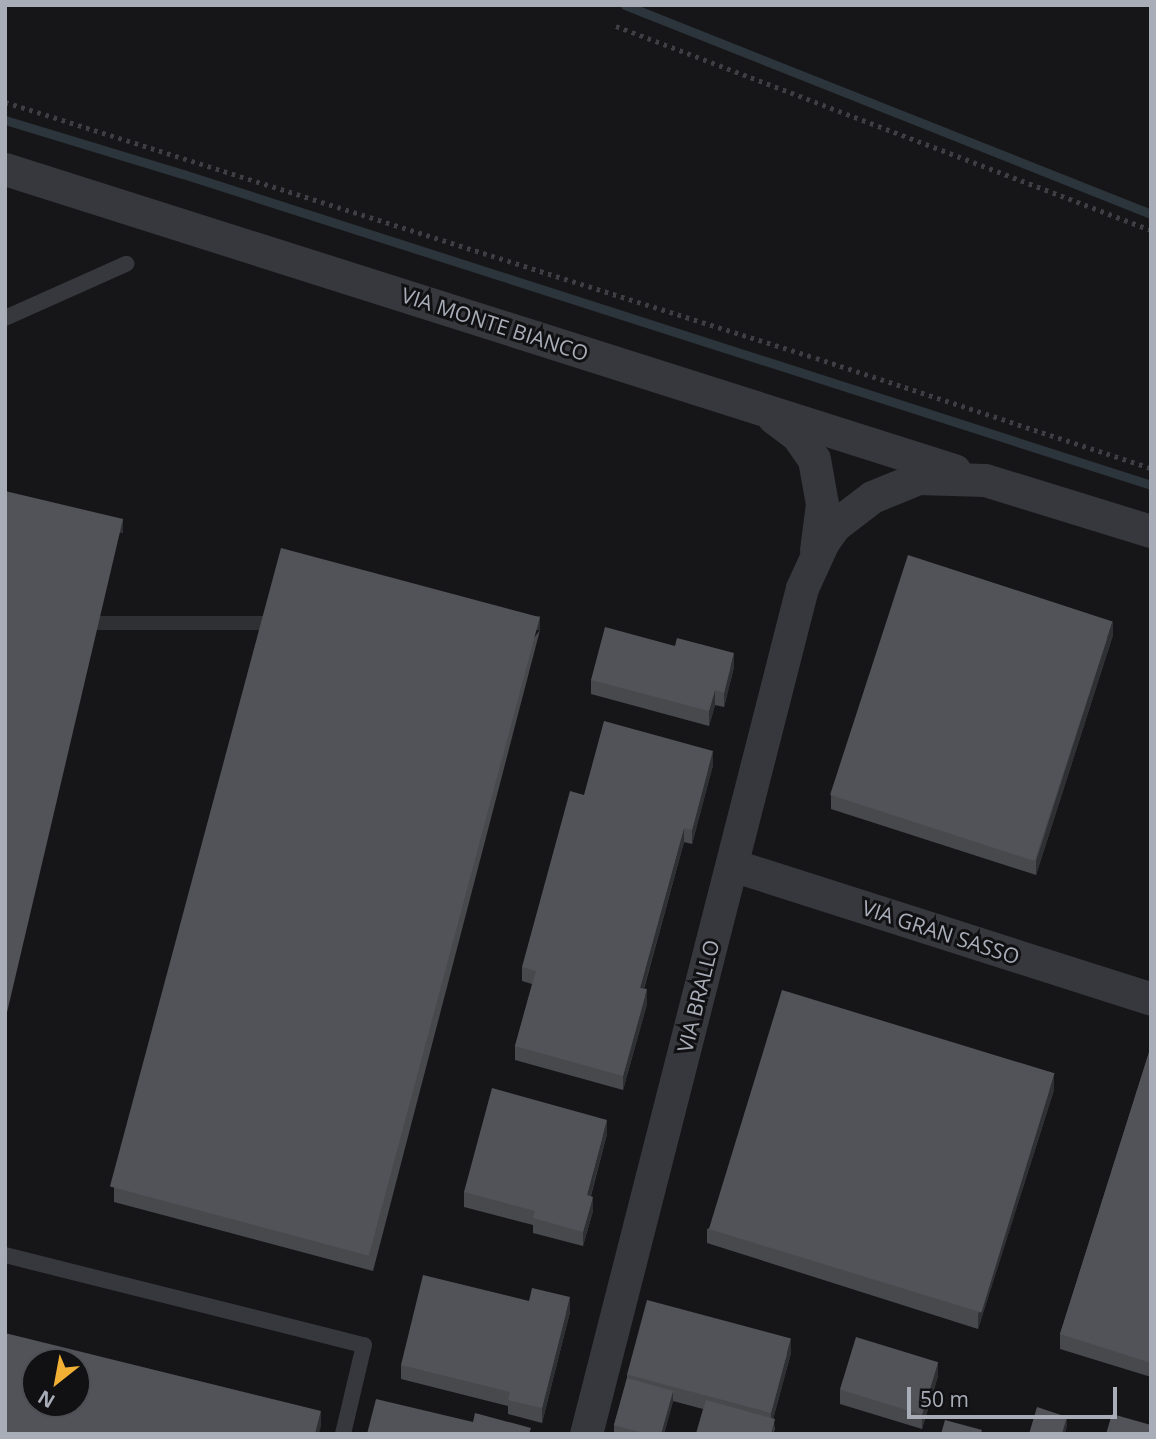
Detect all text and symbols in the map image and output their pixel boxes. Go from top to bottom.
street label: VIA MONTE BIANCO [398,282,592,366]
street label: VIA GRAN SASSO [859,895,1023,969]
street label: VIA BRALLO [672,937,724,1055]
north arrow [21,1348,91,1418]
scale bar [911,1372,1121,1416]
text: N [33,1384,60,1414]
text: 50 m [920,1385,969,1413]

